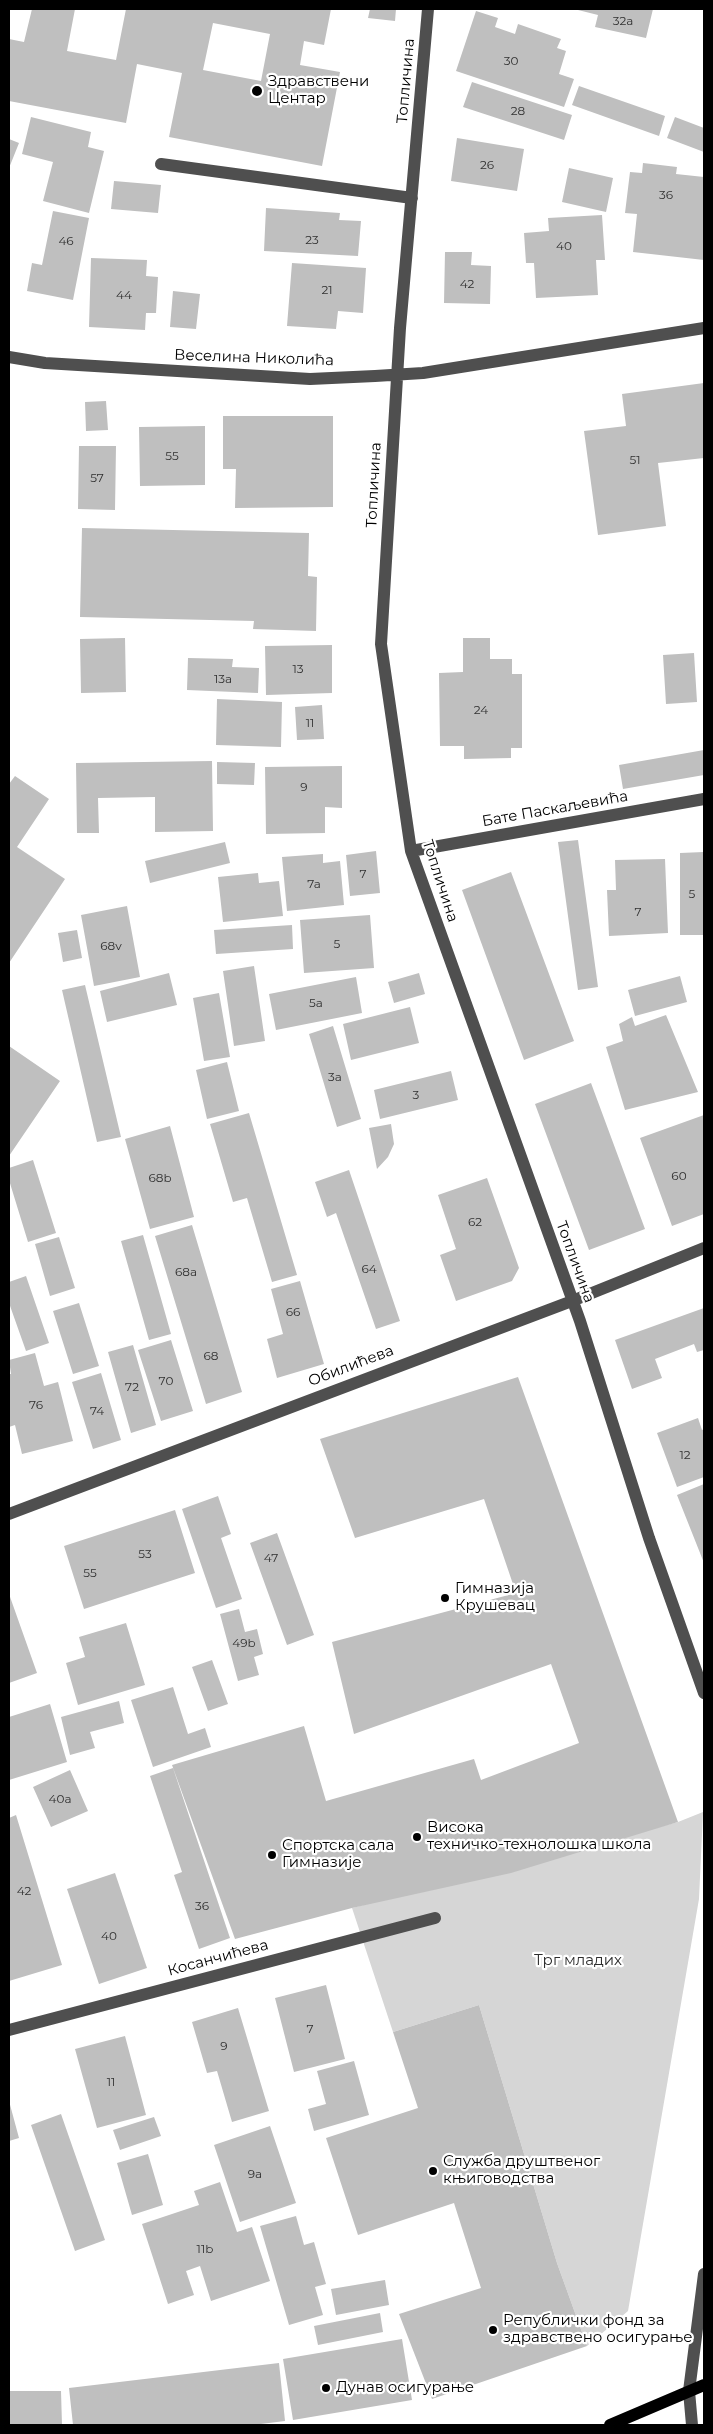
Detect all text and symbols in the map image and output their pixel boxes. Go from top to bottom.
house number: 32a [613,14,633,28]
street label: Топличина [393,38,419,124]
house number: 30 [504,54,518,68]
place label: Здравствени Центар [268,73,369,108]
marker: Здравствени Центар [250,84,264,98]
house number: 28 [511,104,525,118]
house number: 26 [480,158,494,172]
house number: 36 [659,188,673,202]
house number: 23 [305,233,319,247]
house number: 46 [58,234,74,248]
house number: 40 [556,239,572,253]
house number: 42 [460,277,474,291]
house number: 21 [321,283,333,297]
house number: 44 [116,288,132,302]
street label: Веселина Николића [174,346,334,370]
street label: Топличина [363,442,385,528]
house number: 55 [165,449,179,463]
house number: 51 [629,453,641,467]
house number: 57 [90,471,104,485]
house number: 13 [292,662,304,676]
house number: 13a [214,672,232,686]
house number: 24 [474,703,488,717]
house number: 11 [306,716,314,730]
house number: 9 [300,780,308,794]
street label: Бате Паскаљевића [481,787,629,831]
street label: Топличина [418,838,462,924]
house number: 7 [359,867,367,881]
house number: 7a [307,877,321,891]
house number: 5 [689,887,695,901]
house number: 7 [634,905,642,919]
house number: 5 [334,937,340,951]
house number: 68v [100,939,122,953]
house number: 5a [309,996,323,1010]
house number: 3a [328,1070,342,1084]
house number: 3 [413,1088,419,1102]
house number: 60 [671,1169,687,1183]
house number: 68b [148,1171,172,1185]
house number: 62 [468,1215,482,1229]
street label: Топличина [552,1219,598,1305]
house number: 64 [361,1262,377,1276]
house number: 68a [175,1265,197,1279]
house number: 66 [286,1305,300,1319]
street label: Обилићева [306,1341,396,1391]
house number: 68 [204,1349,218,1363]
house number: 70 [159,1374,173,1388]
house number: 72 [125,1380,139,1394]
house number: 76 [29,1398,43,1412]
house number: 74 [90,1404,104,1418]
house number: 12 [679,1448,691,1462]
house number: 53 [138,1547,152,1561]
house number: 47 [264,1551,278,1565]
house number: 55 [83,1566,97,1580]
place label: Гимназија Крушевац [455,1580,535,1615]
marker: Гимназија Крушевац [439,1592,451,1604]
house number: 49b [232,1636,256,1650]
house number: 40a [49,1792,71,1806]
place label: Висока техничко-технолошка школа [427,1819,651,1854]
marker: Висока техничко-технолошка школа [411,1831,423,1843]
place label: Спортска сала Гимназије [282,1837,394,1872]
marker: Спортска сала Гимназије [266,1849,278,1861]
house number: 42 [17,1884,31,1898]
house number: 36 [195,1899,209,1913]
house number: 40 [101,1929,117,1943]
street label: Косанчићева [166,1936,270,1980]
park label: Трг младих [534,1952,622,1970]
house number: 7 [306,2022,314,2036]
house number: 9 [220,2039,228,2053]
house number: 11 [107,2075,115,2089]
place label: Служба друштвеног књиговодства [443,2153,600,2188]
marker: Служба друштвеног књиговодства [427,2165,439,2177]
house number: 9a [248,2167,262,2181]
house number: 11b [197,2242,213,2256]
place label: Републички фонд за здравствено осигурање [503,2312,692,2347]
marker: Републички фонд за здравствено осигурање [487,2324,499,2336]
place label: Дунав осигурање [336,2379,474,2397]
marker: Дунав осигурање [320,2382,332,2394]

